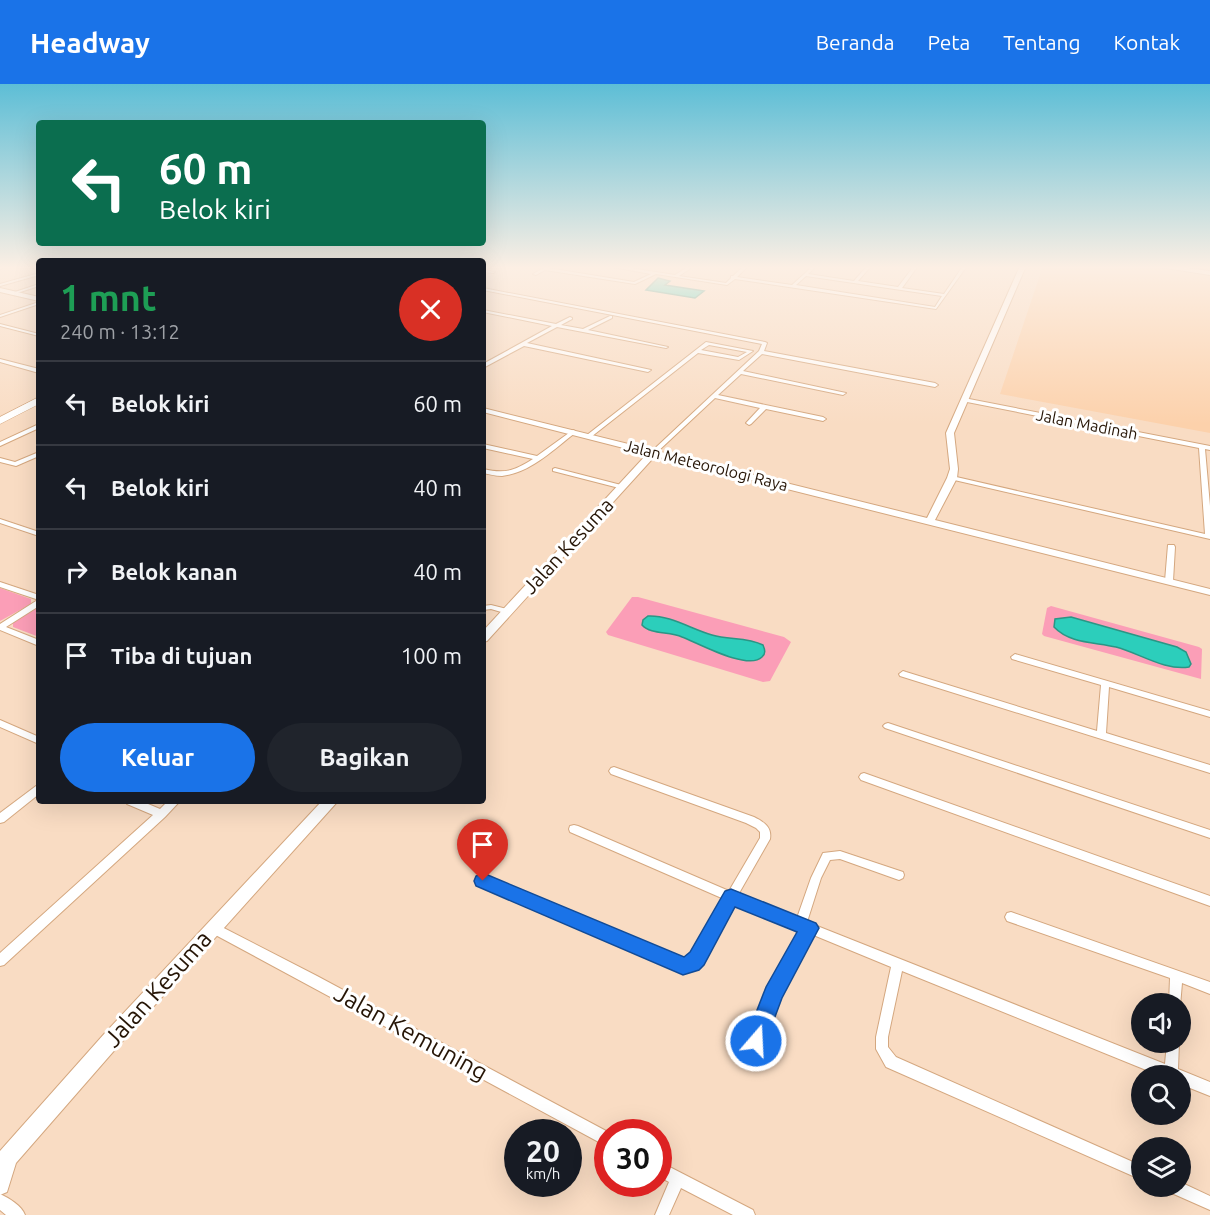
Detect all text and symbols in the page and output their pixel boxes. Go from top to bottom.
text: Headway [30,27,150,58]
text: Beranda [816,30,895,54]
text: Peta [928,30,970,54]
text: Tentang [1003,30,1081,54]
text: Kontak [1114,30,1180,54]
icon: left [60,144,138,222]
text: 60 m [159,145,253,192]
text: Belok kiri [159,194,271,224]
text: 1 mnt [60,277,156,318]
button: close [399,278,462,341]
text: 240 m · 13:12 [60,320,180,343]
icon: left [60,387,93,420]
text: Belok kiri [111,391,209,416]
text: 60 m [413,391,462,416]
street label: Jalan Madinah [1035,405,1139,443]
street label: Jalan Meteorologi Raya [622,436,790,494]
icon: left [60,471,93,504]
text: Belok kiri [111,475,209,500]
text: 40 m [413,475,462,500]
street label: Jalan Kesuma [518,493,618,598]
icon: right [60,555,93,588]
text: Belok kanan [111,559,238,584]
text: 40 m [413,559,462,584]
icon: arrive [60,639,93,672]
text: Tiba di tujuan [111,643,252,668]
text: 100 m [401,643,462,668]
button: Keluar [60,723,255,792]
button: Bagikan [267,723,462,792]
pin [457,819,508,881]
icon: arrive [466,828,499,861]
street label: Jalan Kesuma [98,925,217,1052]
street label: Jalan Kemuning [330,979,493,1086]
map controls [1131,993,1191,1197]
button: sound [1131,993,1191,1053]
position arrow [724,1009,788,1073]
button: search [1131,1065,1191,1125]
speed limit sign: 30 [594,1119,672,1197]
text: 20 [526,1134,560,1168]
button: layers [1131,1137,1191,1197]
text: km/h [526,1165,560,1182]

